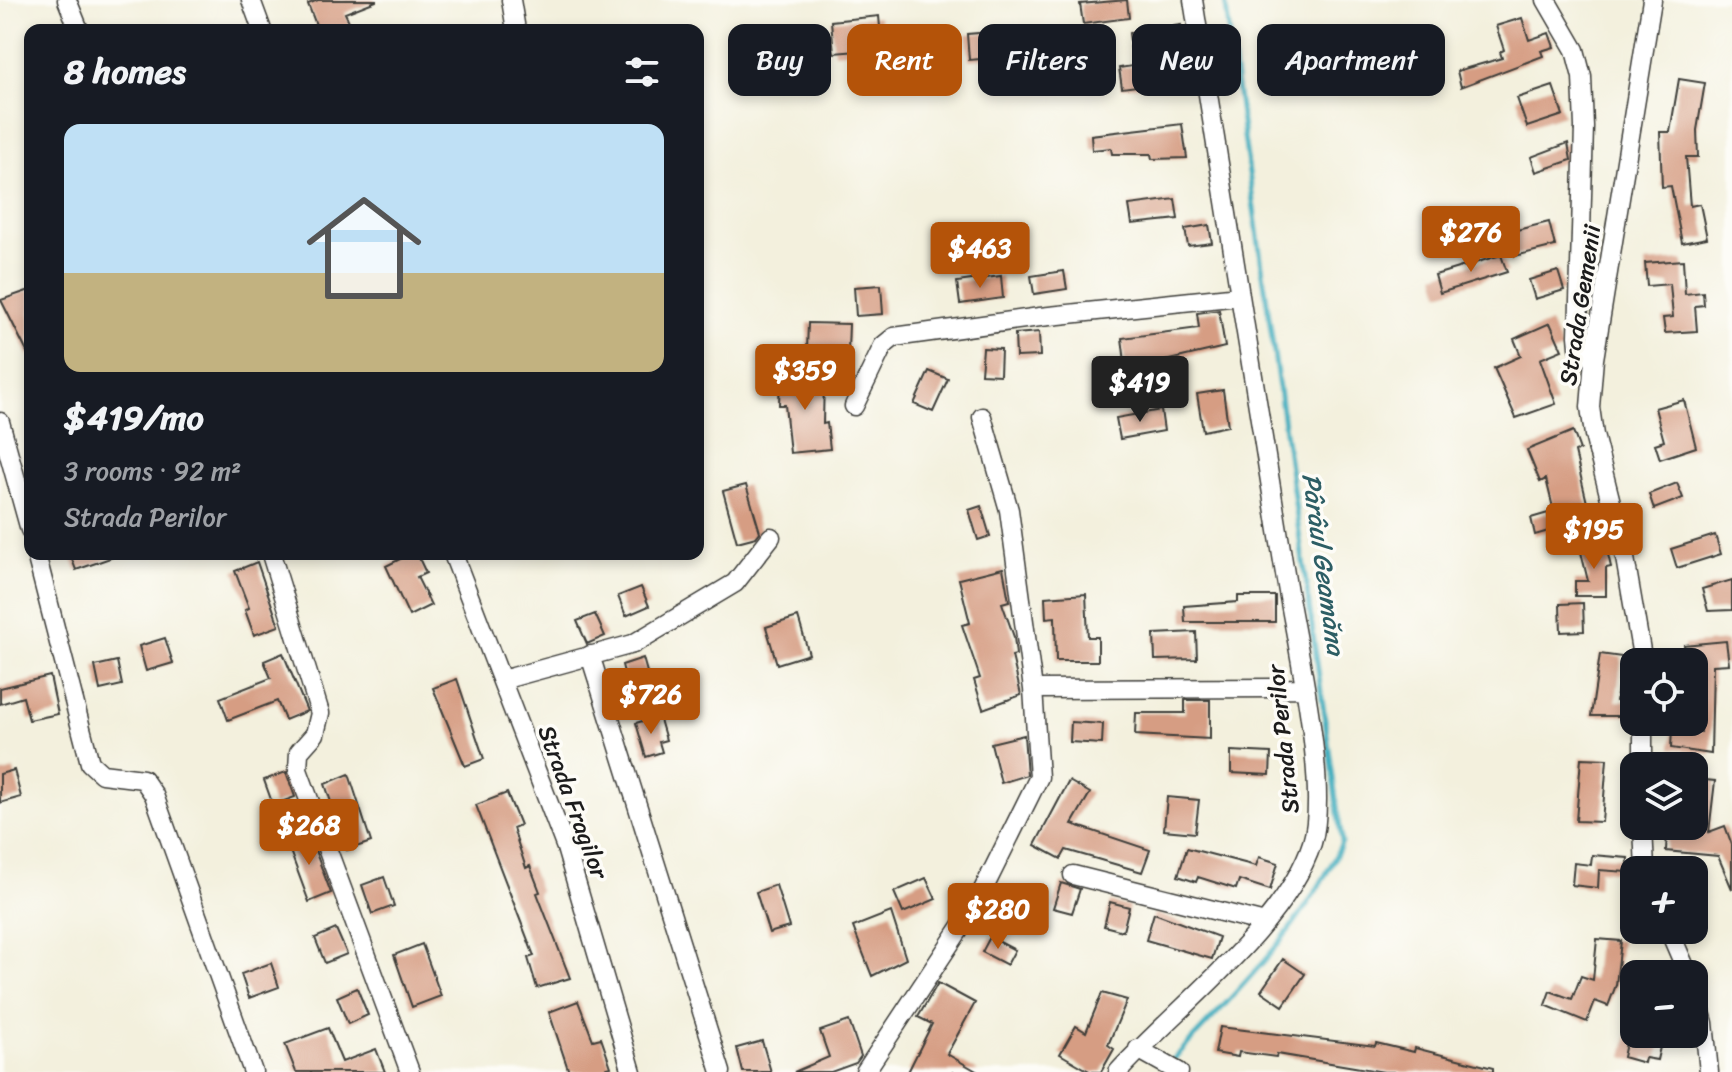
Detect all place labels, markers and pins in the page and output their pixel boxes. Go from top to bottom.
pin: $276 [1424,206,1518,274]
pin: $463 [933,222,1027,290]
pin: $359 [758,344,852,412]
pin: $419 [1093,356,1187,424]
pin: $195 [1547,503,1641,571]
pin: $726 [604,668,698,736]
pin: $268 [262,799,356,867]
pin: $280 [951,883,1045,951]

